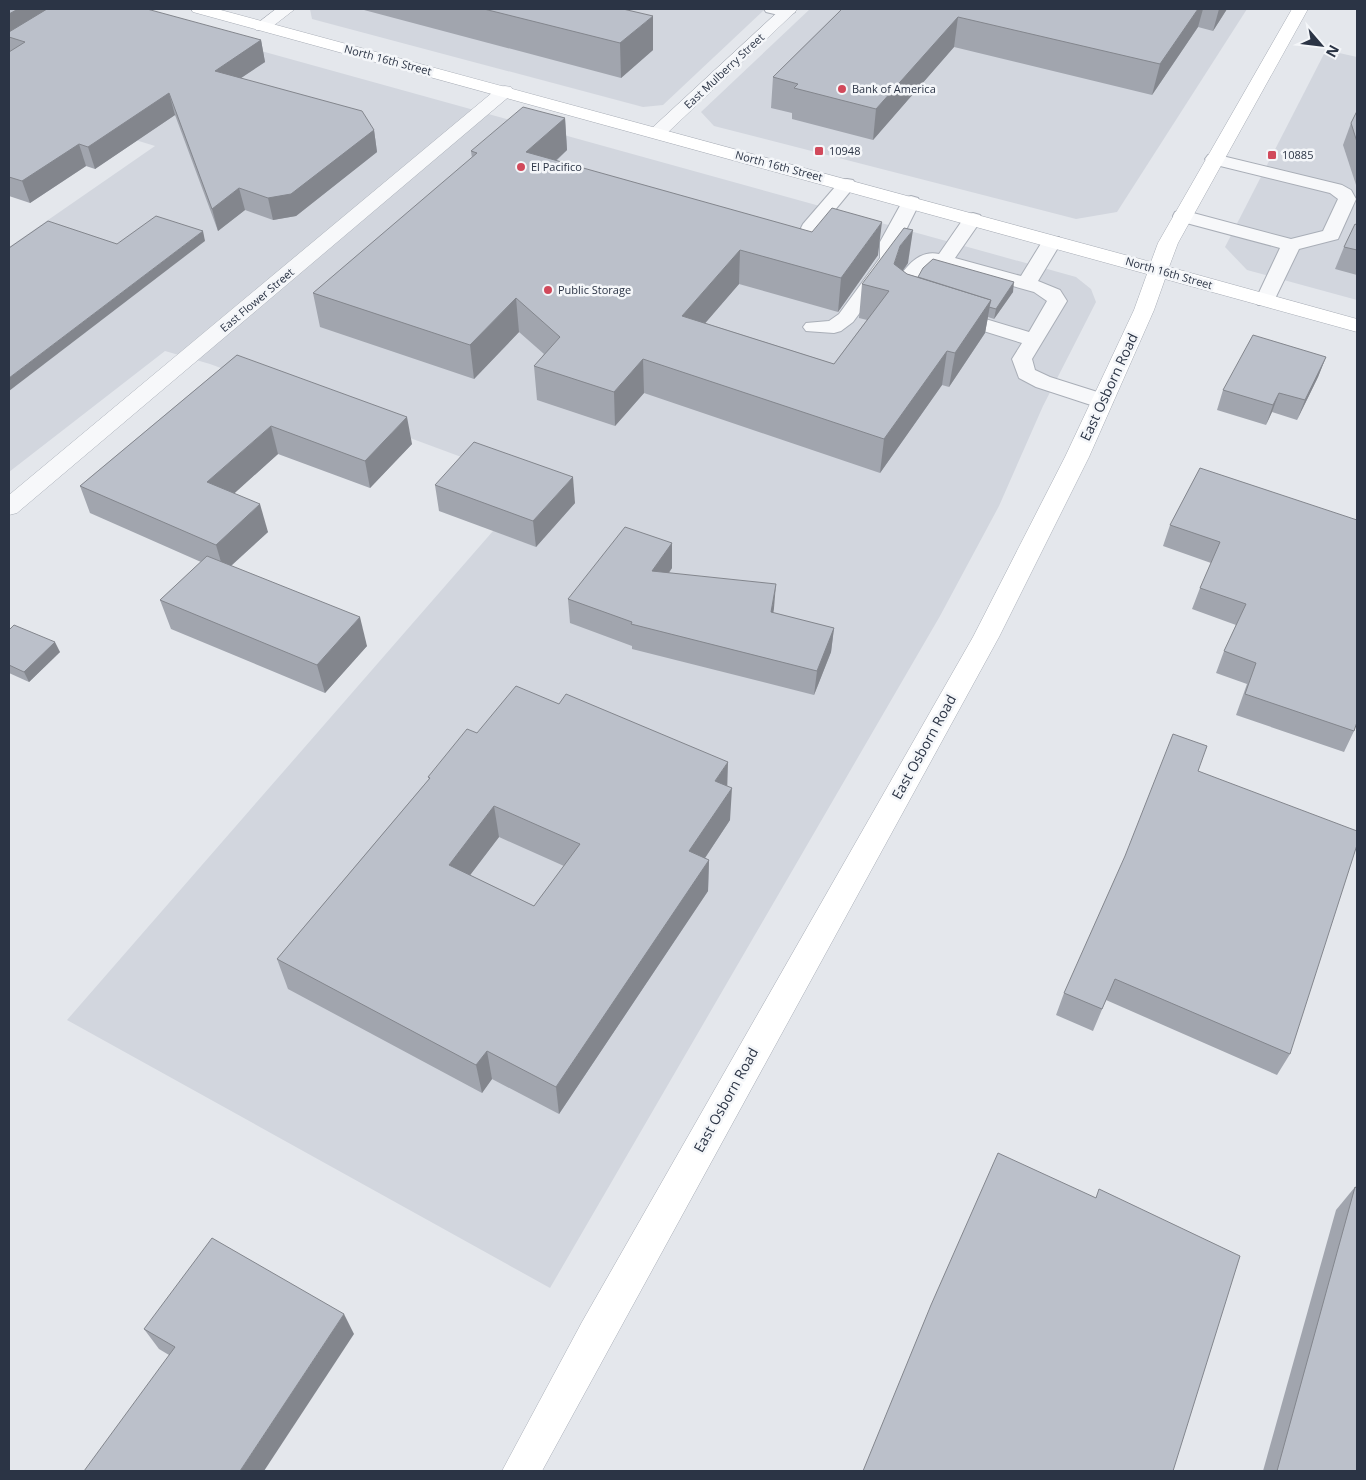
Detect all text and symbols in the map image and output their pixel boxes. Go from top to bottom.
north arrow [1296,20,1346,70]
street label: East Mulberry Street [680,29,767,112]
street label: North 16th Street [343,41,433,78]
text: N [1322,42,1344,61]
place label: Bank of America [852,81,936,96]
marker: Bank of America [836,83,848,95]
place label: 10948 [829,143,860,158]
marker: 10948 [813,145,825,157]
street label: North 16th Street [734,147,824,184]
place label: 10885 [1282,147,1313,162]
marker: 10885 [1266,149,1278,161]
place label: El Pacifico [531,159,582,174]
marker: El Pacifico [515,161,527,173]
street label: North 16th Street [1124,253,1214,292]
street label: East Flower Street [217,264,297,335]
place label: Public Storage [558,282,631,297]
marker: Public Storage [542,284,554,296]
street label: East Osborn Road [1075,330,1142,444]
street label: East Osborn Road [887,691,960,802]
street label: East Osborn Road [689,1044,762,1155]

